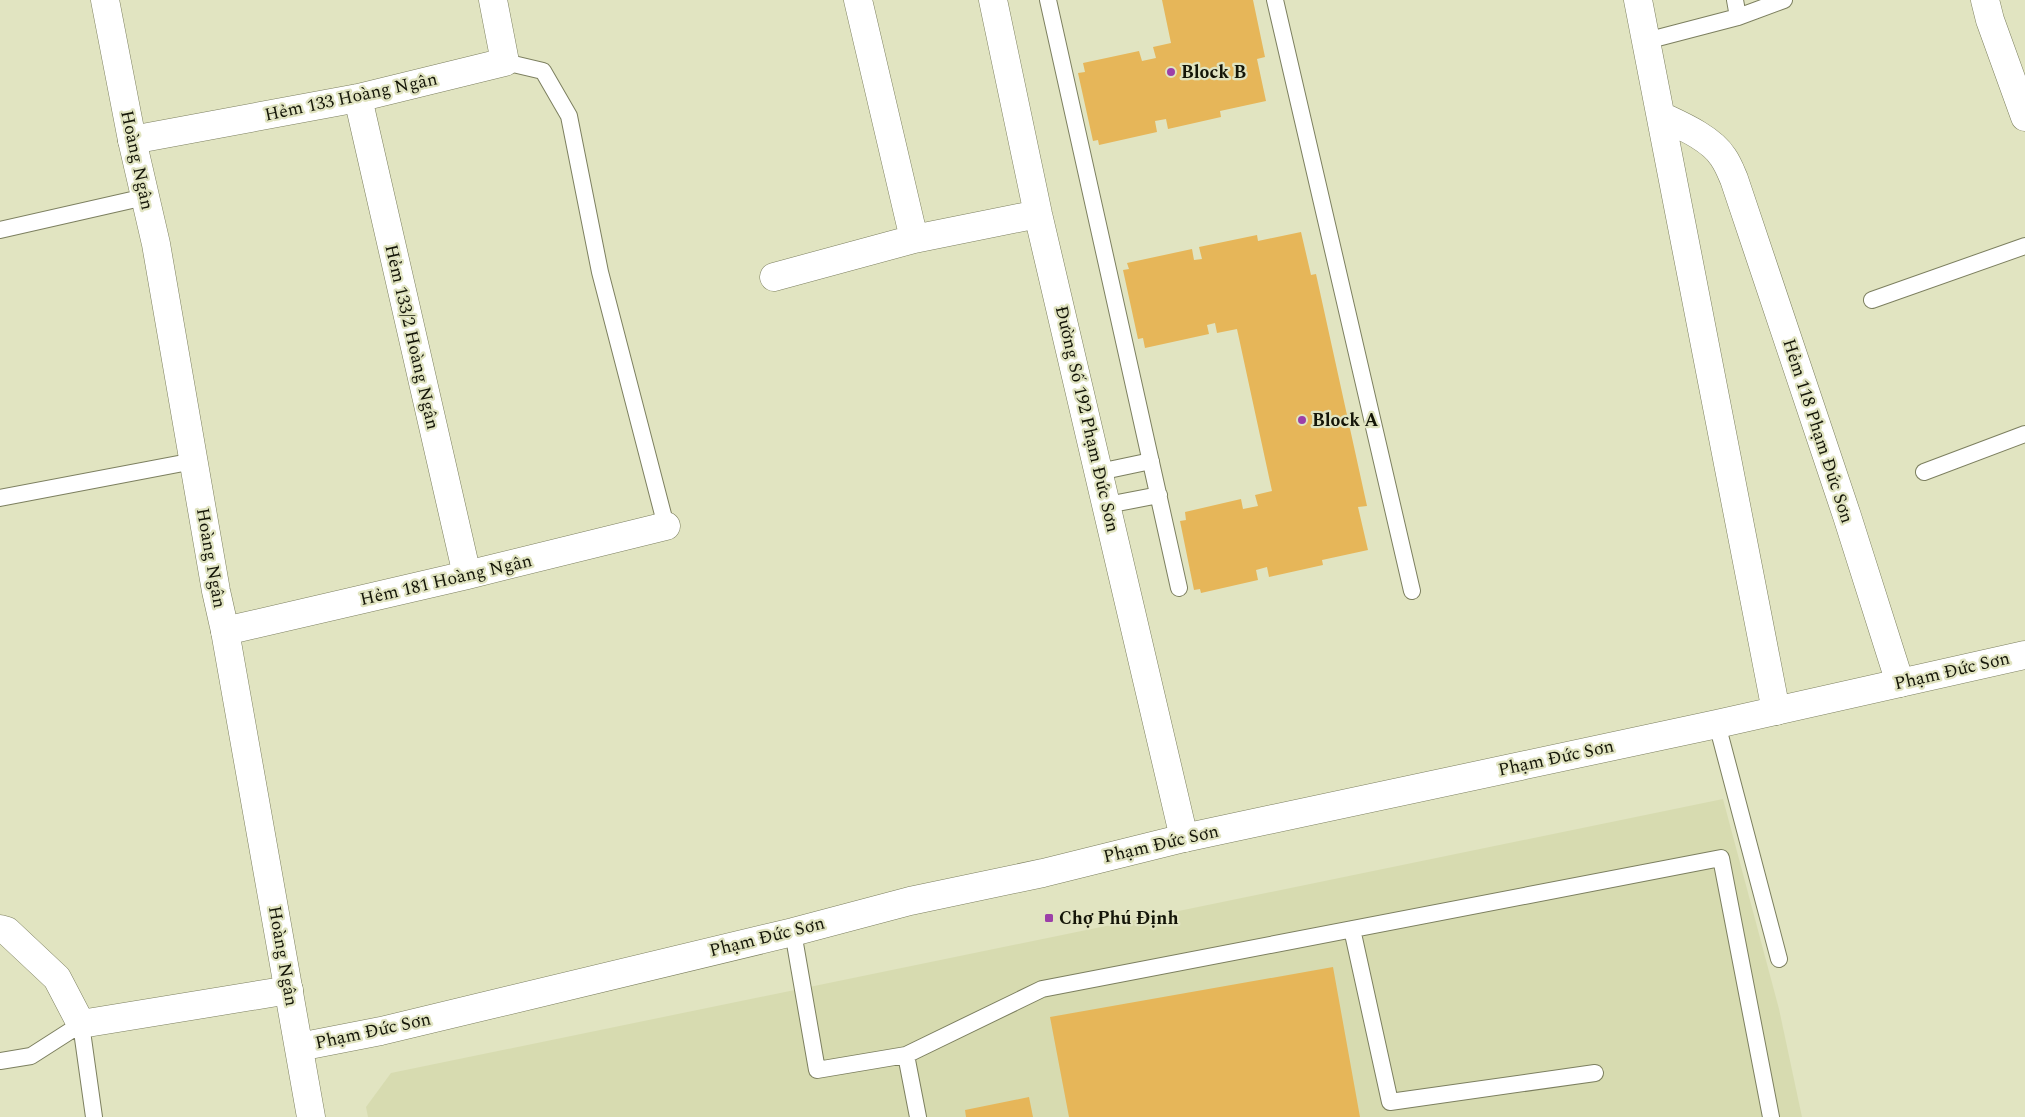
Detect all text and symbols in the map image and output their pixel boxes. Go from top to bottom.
place label: Block B [1181,59,1247,86]
street label: Hẻm 133 Hoàng Ngân [262,65,440,129]
marker: Block B [1165,66,1177,78]
street label: Hoàng Ngân [113,108,161,212]
street label: Hẻm 133/2 Hoàng Ngân [378,242,446,432]
street label: Đường Số 192 Phạm Đức Sơn [1048,303,1126,535]
street label: Hẻm 118 Phạm Đức Sơn [1775,335,1861,527]
place label: Block A [1312,407,1379,434]
marker: Block A [1296,414,1308,426]
street label: Hoàng Ngân [189,506,233,610]
street label: Hẻm 181 Hoàng Ngân [357,547,535,613]
street label: Phạm Đức Sơn [1892,645,2012,697]
street label: Phạm Đức Sơn [1496,733,1616,783]
street label: Phạm Đức Sơn [1101,818,1221,870]
street label: Hoàng Ngân [261,904,305,1008]
place label: Chợ Phú Định [1059,905,1179,932]
street label: Phạm Đức Sơn [707,910,827,964]
marker: Chợ Phú Định [1043,912,1055,924]
street label: Phạm Đức Sơn [313,1006,433,1056]

